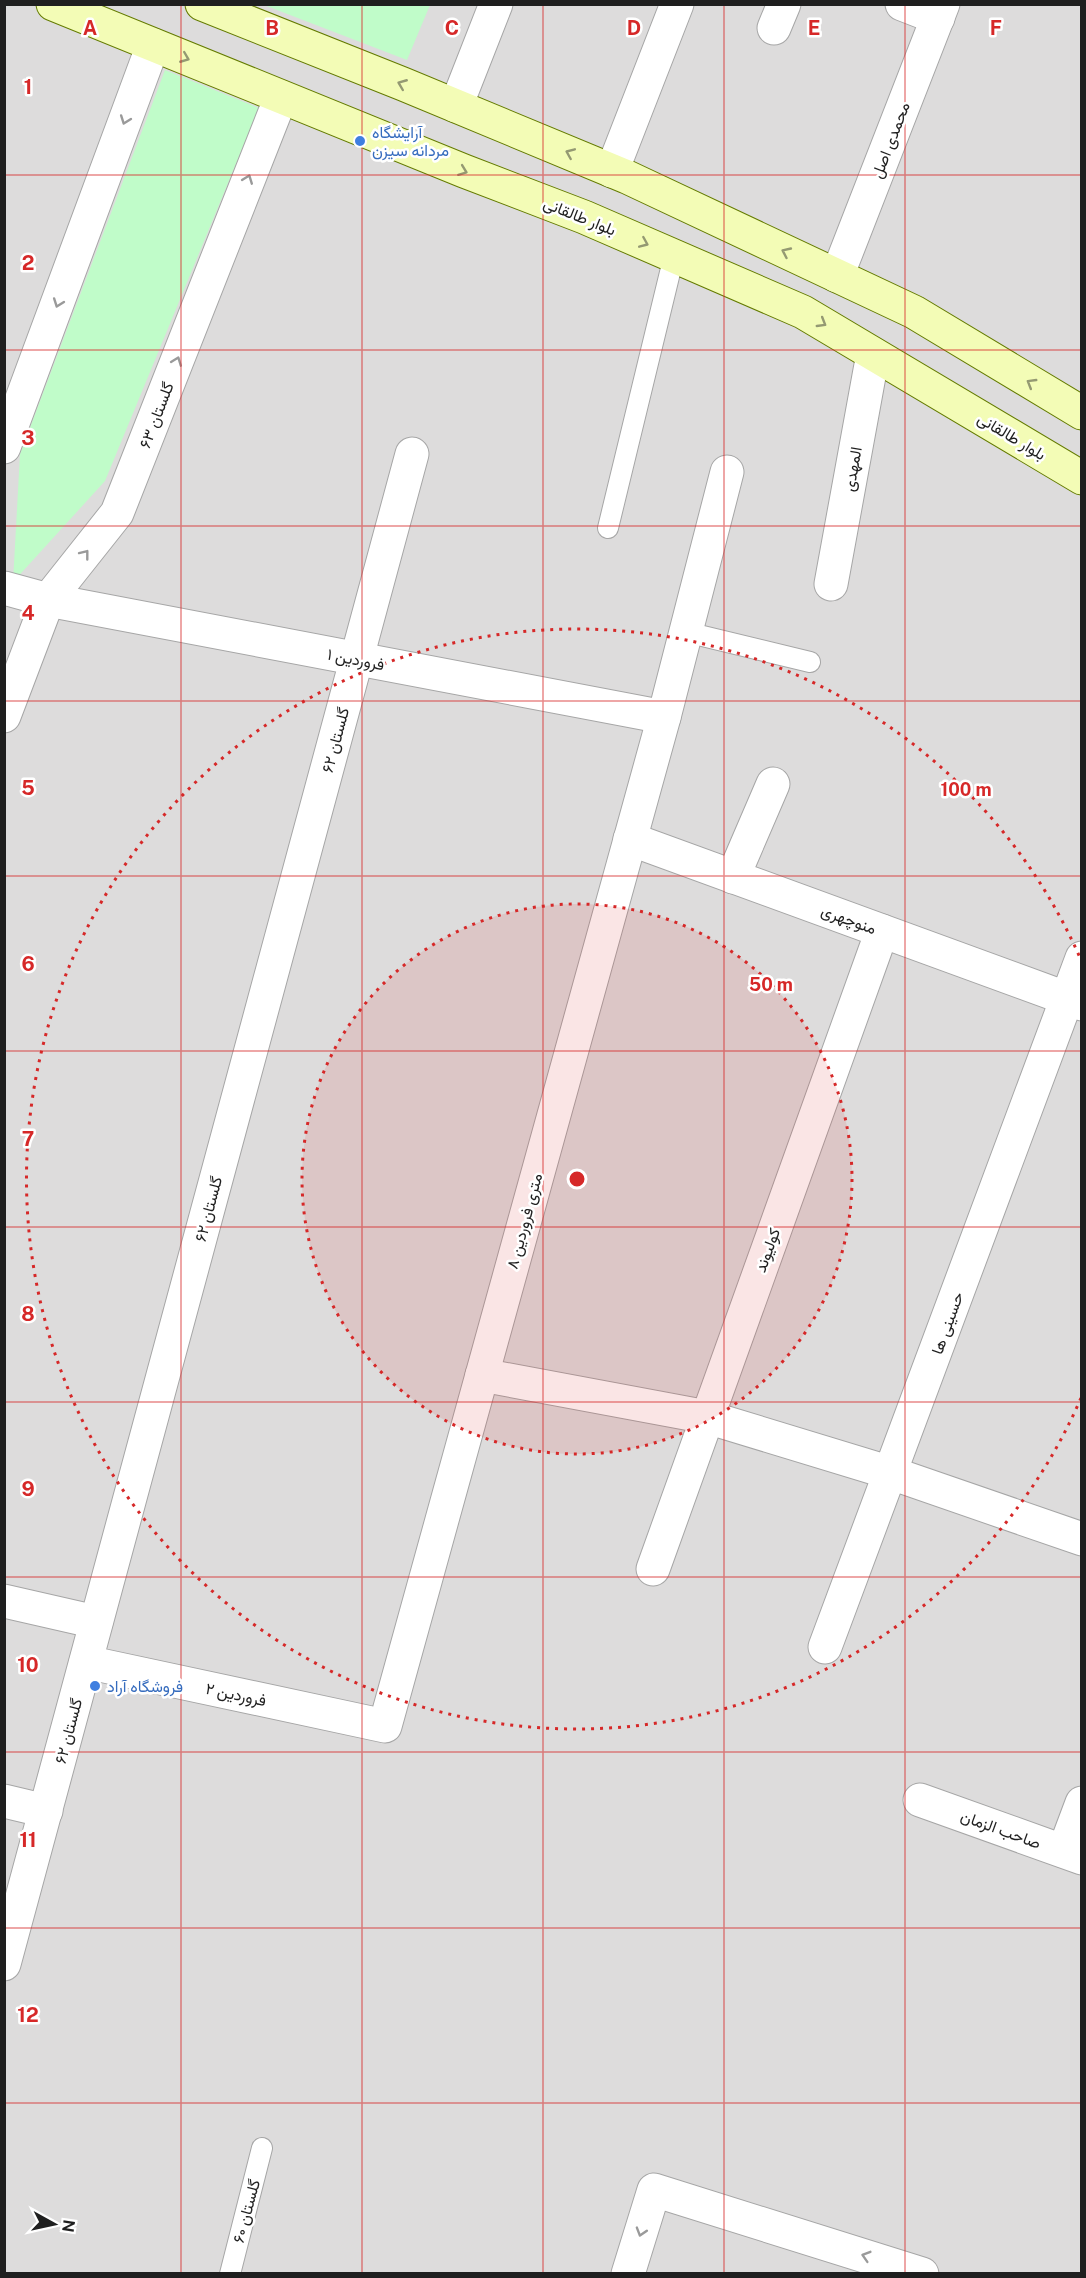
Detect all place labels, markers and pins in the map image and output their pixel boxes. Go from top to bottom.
place label: آرایشگاه مردانه سیزن [372,123,449,161]
marker: آرایشگاه مردانه سیزن [353,134,367,148]
centre of rings [567,1169,587,1189]
place label: فروشگاه آراد [107,1677,183,1697]
marker: فروشگاه آراد [88,1679,102,1693]

